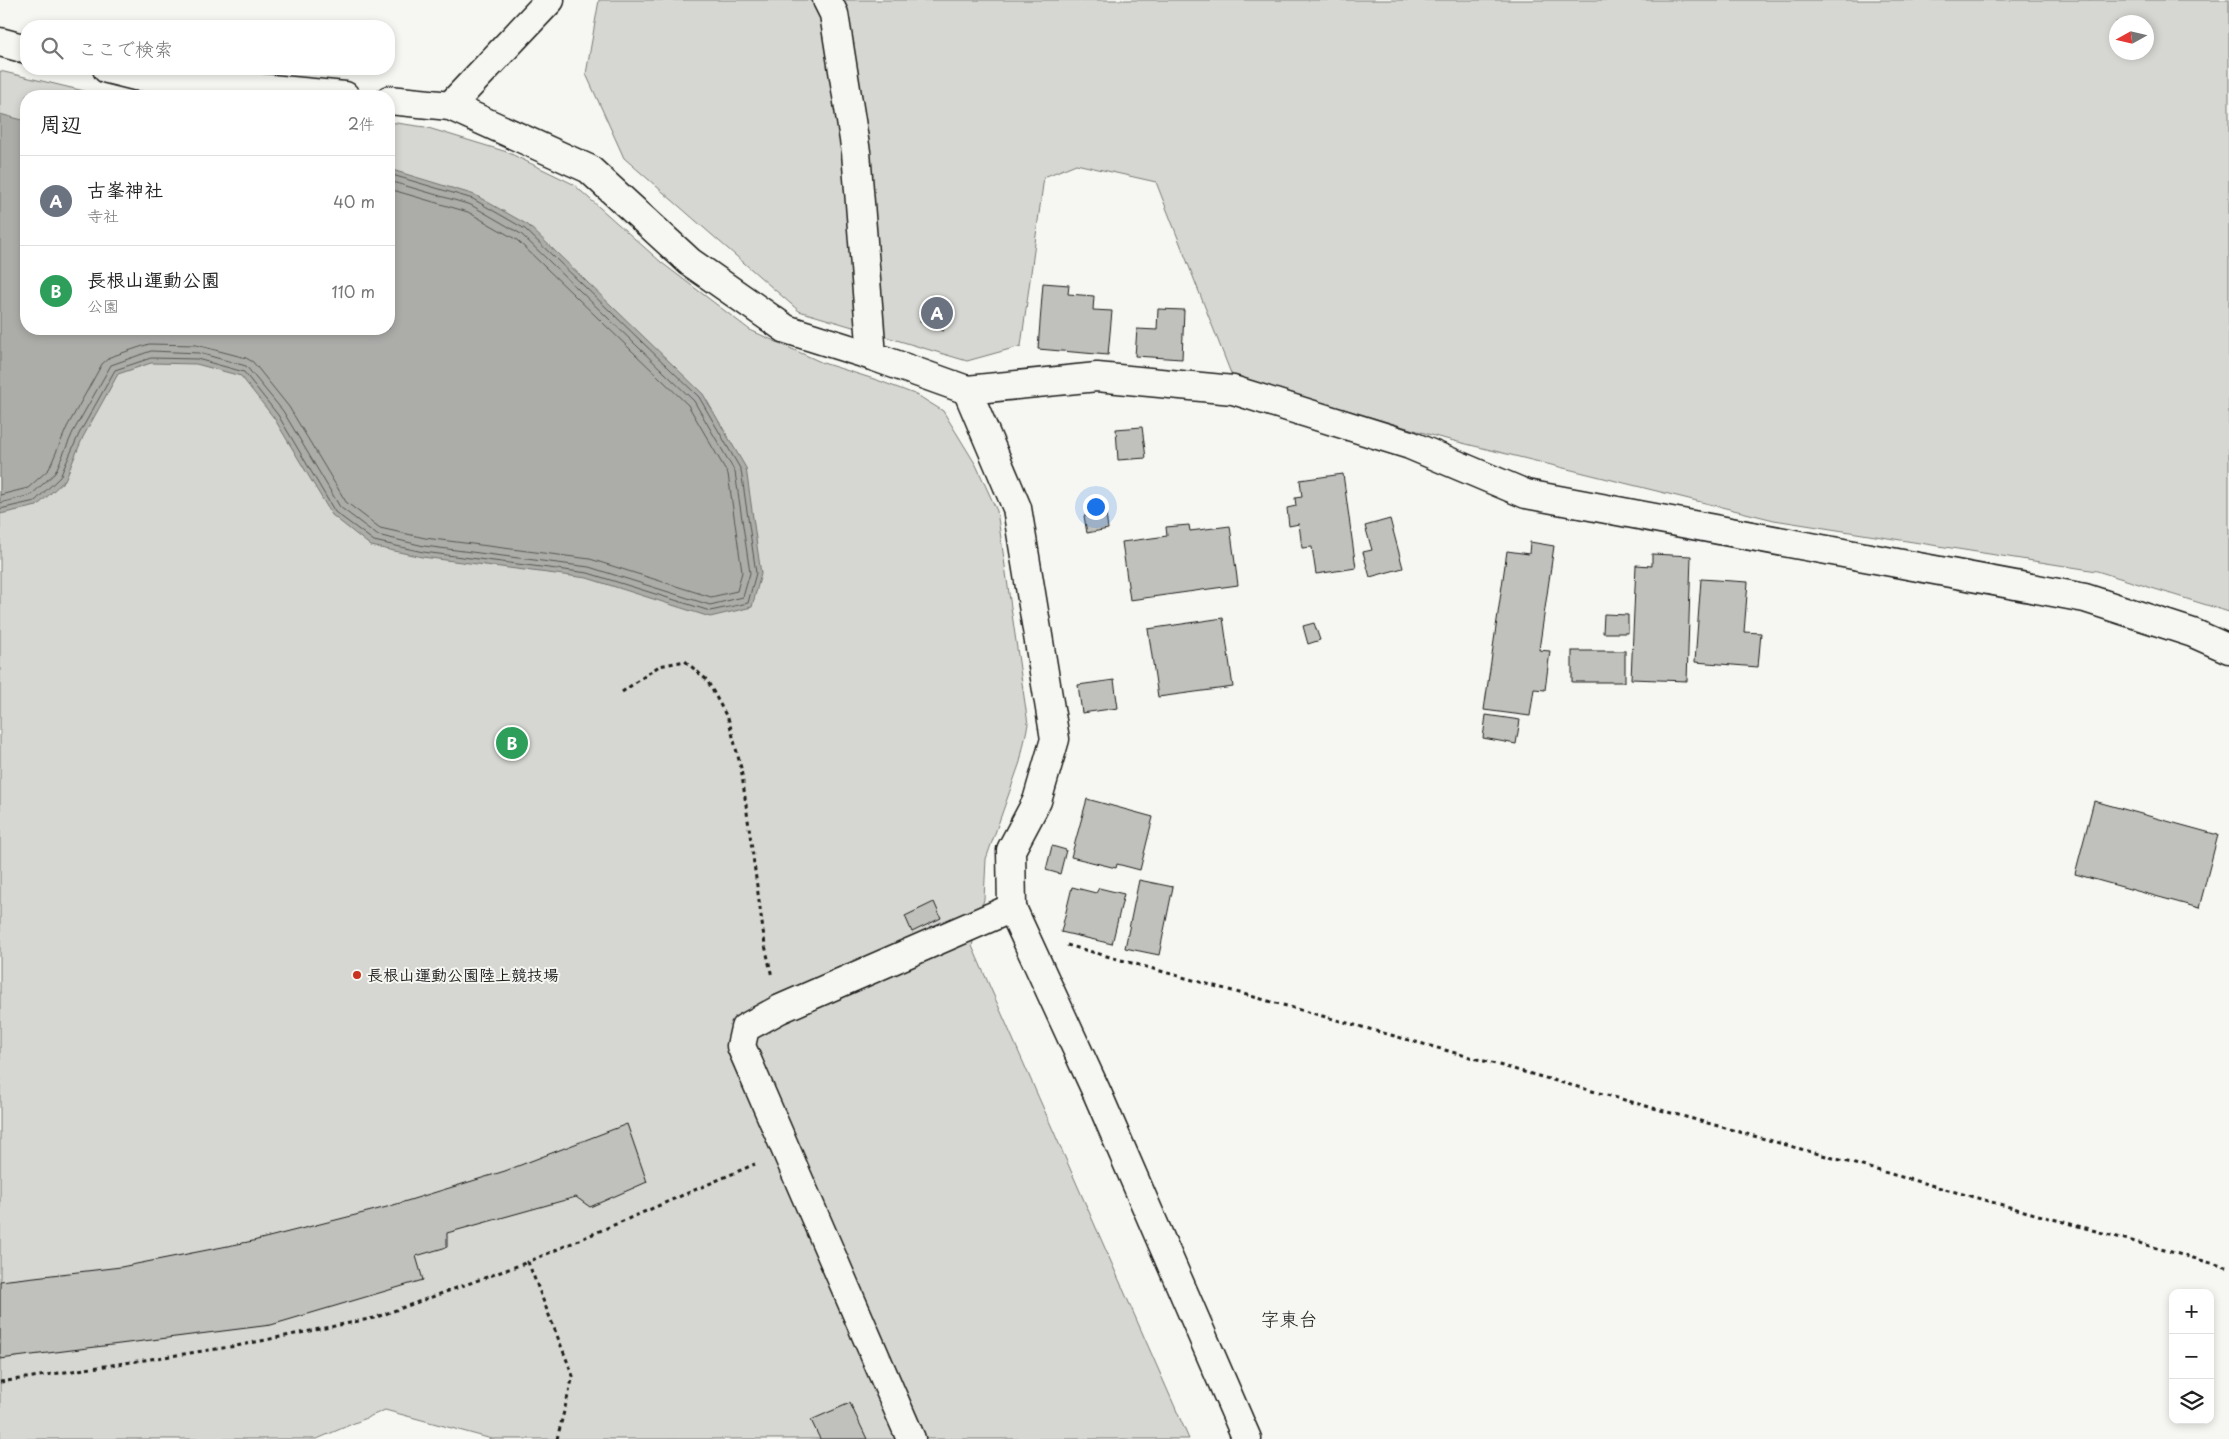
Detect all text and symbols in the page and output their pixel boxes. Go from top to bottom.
north arrow [2109,15,2154,60]
search box [20,20,395,75]
icon: search [38,34,66,62]
text: ここで検索 [78,34,173,62]
text: 周辺 [40,107,82,139]
text: 2件 [348,111,375,135]
text: 古峯神社 [87,175,163,203]
text: A [50,189,62,213]
text: 40 m [333,189,375,213]
text: 寺社 [87,203,119,227]
text: 長根山運動公園 [87,265,220,293]
text: B [51,279,61,303]
text: 110 m [332,279,375,303]
text: 公園 [87,293,119,317]
pin: A [921,294,953,332]
your location [1083,494,1109,520]
pin: B [496,724,528,762]
place label: 長根山運動公園陸上競技場 [367,962,559,986]
marker: 長根山運動公園陸上競技場 [351,969,363,981]
map controls [2169,1289,2214,1424]
button: + [2169,1289,2214,1334]
district label: 字東台 [1260,1304,1318,1332]
button: − [2169,1334,2214,1379]
button: layers [2169,1379,2214,1424]

